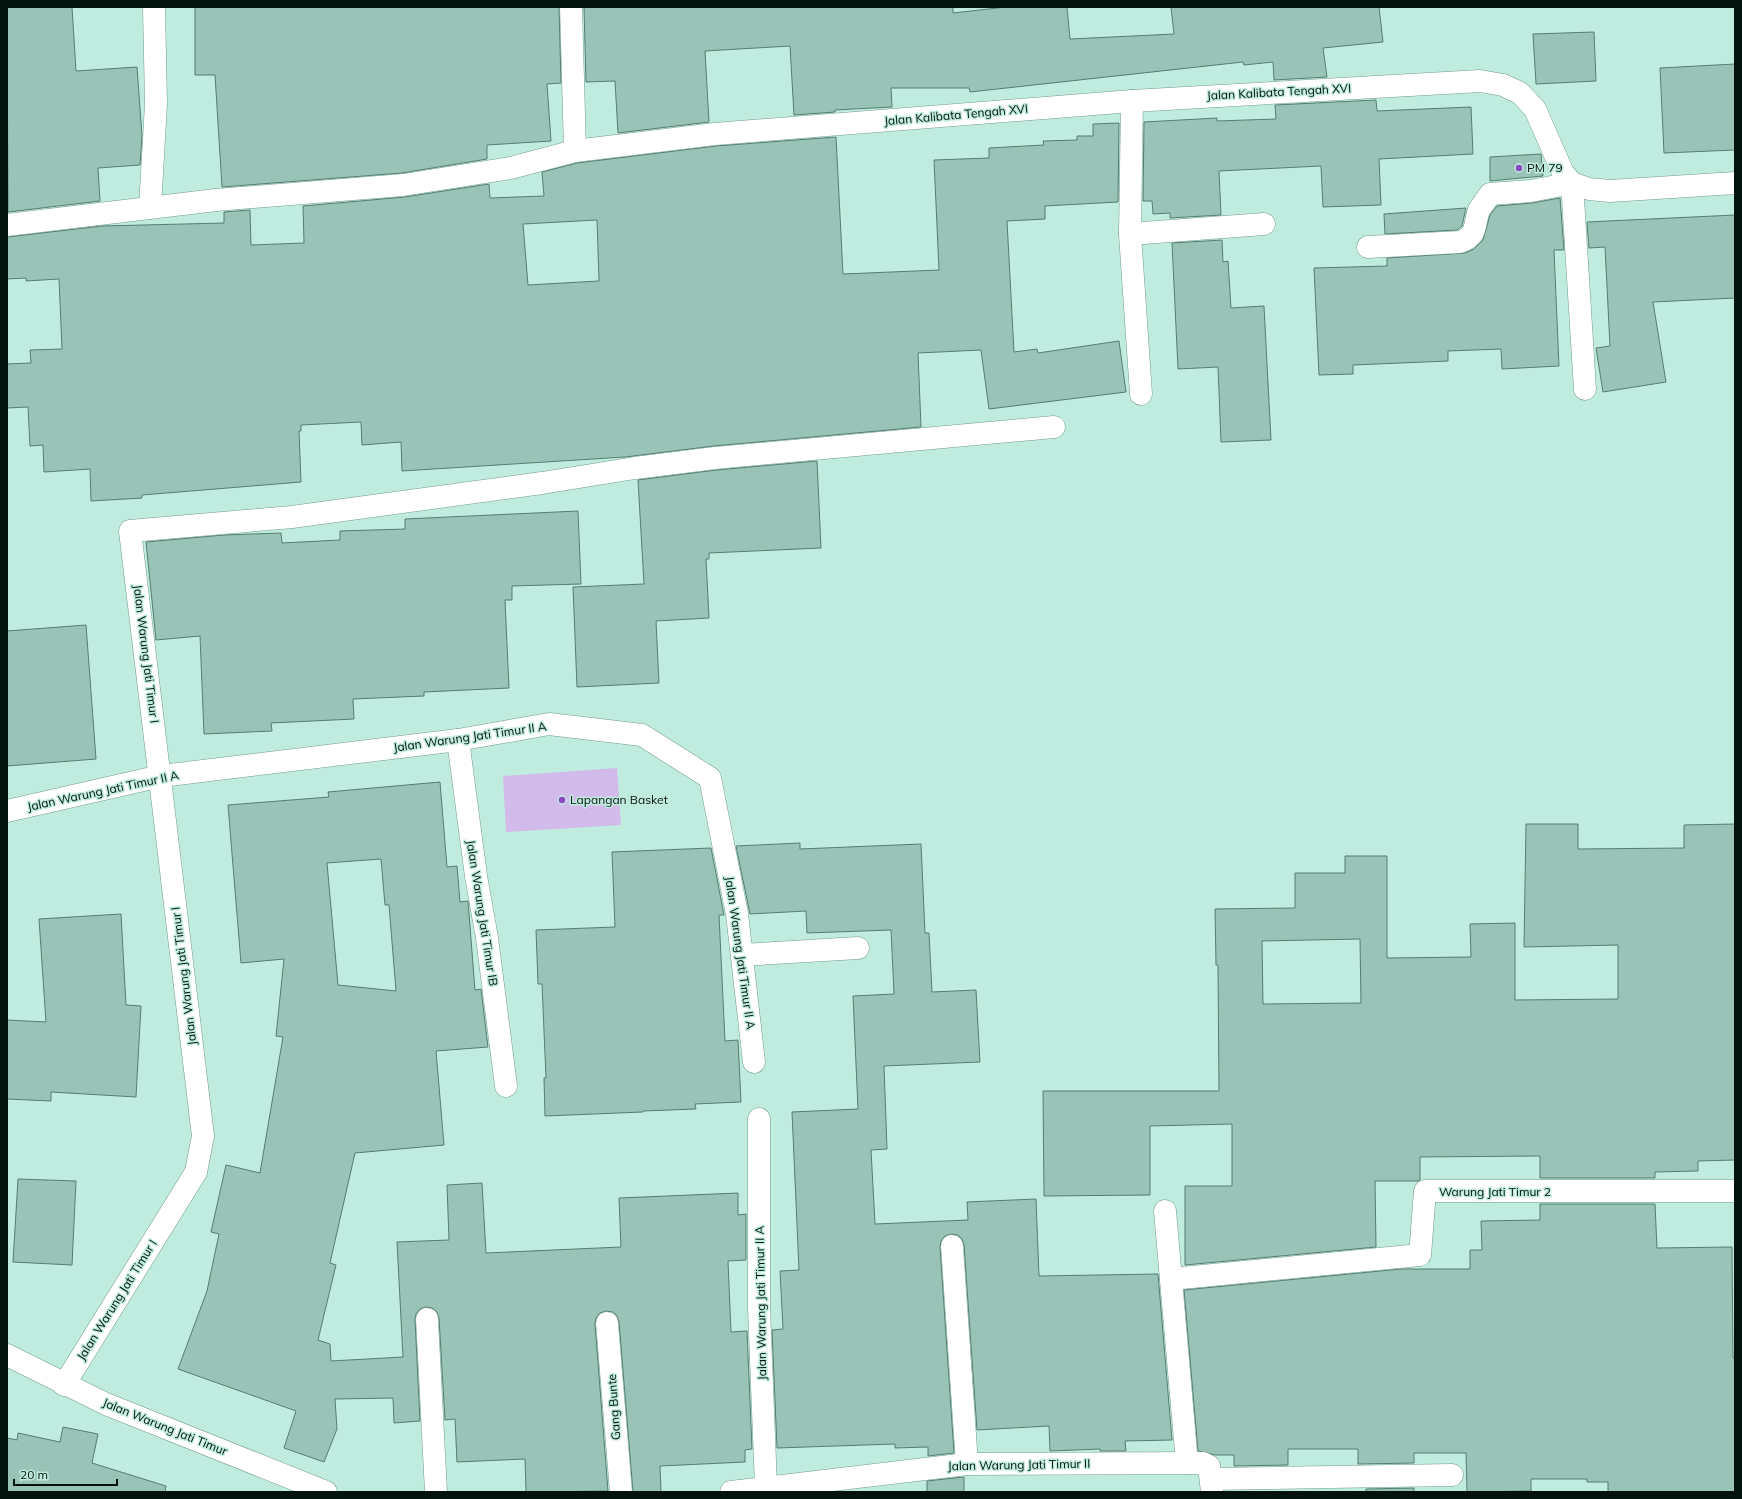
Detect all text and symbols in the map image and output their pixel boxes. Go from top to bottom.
street label: Jalan Kalibata Tengah XVI [1206,80,1351,103]
street label: Jalan Kalibata Tengah XVI [883,101,1029,128]
place label: PM 79 [1527,160,1563,175]
marker: PM 79 [1514,163,1524,173]
street label: Jalan Warung Jati Timur I [131,584,162,724]
street label: Jalan Warung Jati Timur II A [392,718,548,755]
street label: Jalan Warung Jati Timur II A [26,767,180,814]
place label: Lapangan Basket [570,792,668,807]
marker: Lapangan Basket [557,795,567,805]
street label: Jalan Warung Jati Timur IB [464,839,501,987]
street label: Jalan Warung Jati Timur II A [722,875,759,1031]
street label: Jalan Warung Jati Timur I [168,906,199,1046]
street label: Warung Jati Timur 2 [1439,1184,1551,1199]
street label: Jalan Warung Jati Timur II A [752,1225,769,1380]
street label: Jalan Warung Jati Timur I [73,1237,160,1363]
street label: Gang Bunte [604,1374,623,1441]
street label: Jalan Warung Jati Timur [101,1395,230,1459]
street label: Jalan Warung Jati Timur II [948,1456,1090,1473]
scale bar [14,1461,117,1487]
text: 20 m [20,1467,48,1482]

